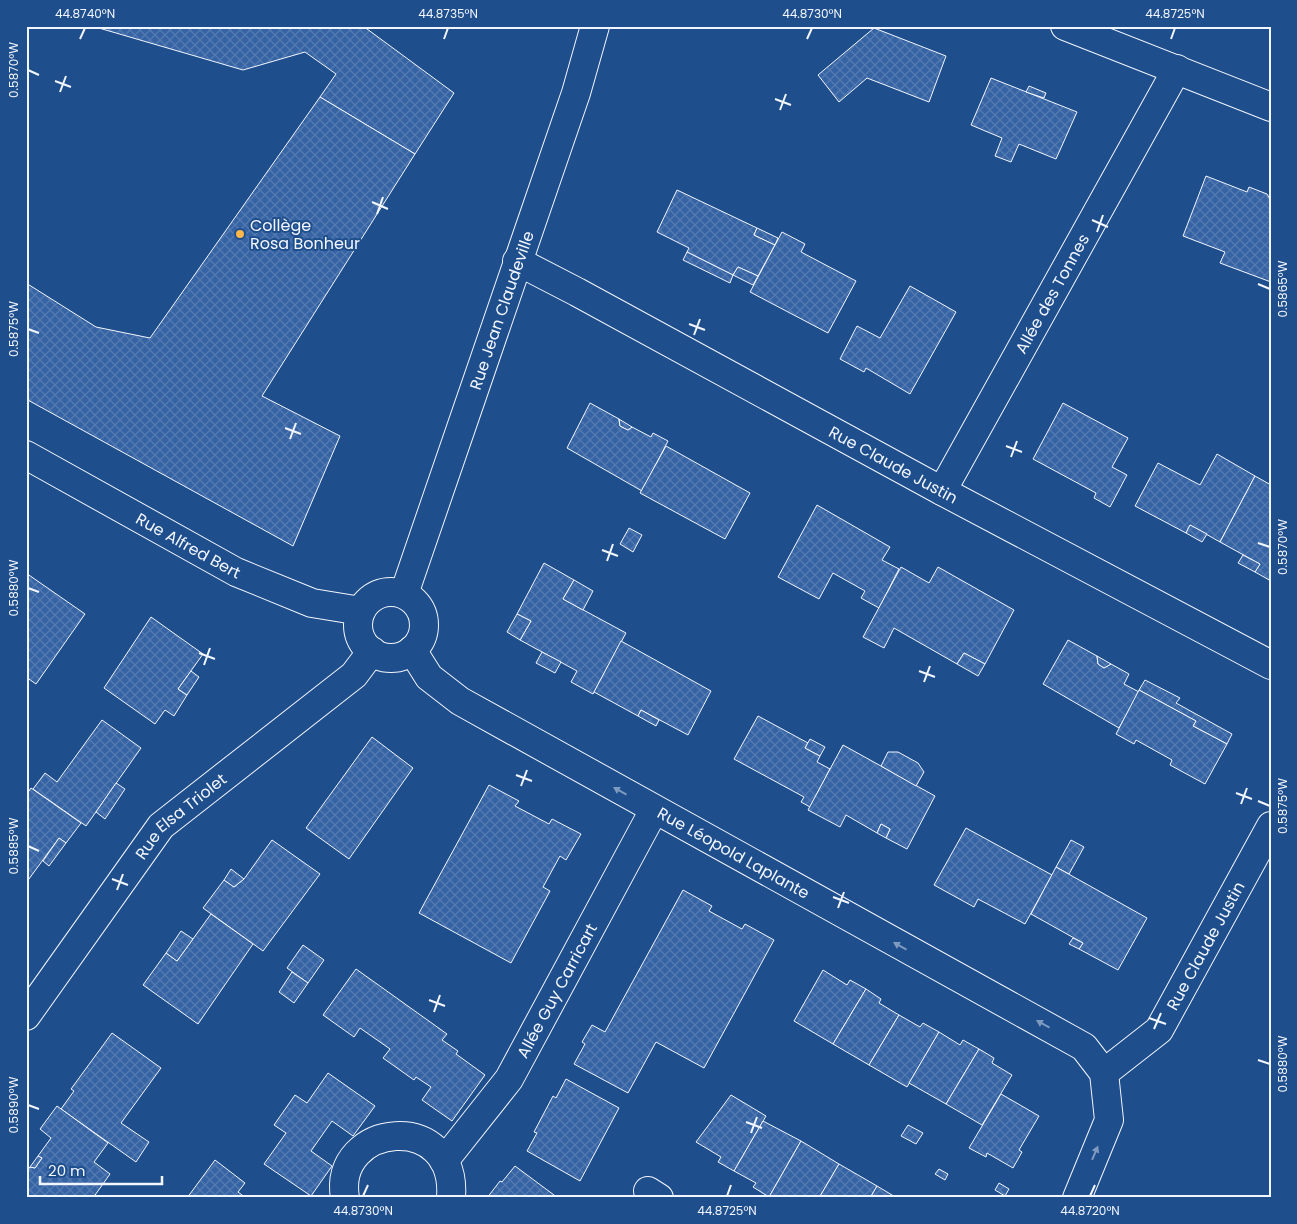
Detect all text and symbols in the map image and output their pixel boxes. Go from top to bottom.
text: 44.8740°N [55,5,115,22]
text: 44.8735°N [418,5,478,22]
text: 44.8730°N [782,5,842,22]
text: 44.8725°N [1145,5,1205,22]
text: 0.5870°W [5,42,22,98]
place label: Collège Rosa Bonheur [250,214,360,255]
marker: Collège Rosa Bonheur [234,228,246,240]
street label: Rue Jean Claudeville [463,228,539,393]
street label: Allée des Tonnes [1009,229,1095,358]
text: 0.5865°W [1274,260,1291,317]
text: 0.5875°W [5,301,22,357]
street label: Rue Claude Justin [825,420,962,509]
street label: Rue Alfred Bert [132,507,244,584]
text: 0.5870°W [1274,519,1291,575]
text: 0.5880°W [5,559,22,616]
street label: Rue Elsa Triolet [129,767,231,864]
text: 0.5875°W [1274,778,1291,834]
one-way arrow [613,787,628,795]
street label: Rue Léopold Laplante [653,801,814,904]
text: 0.5885°W [5,817,22,874]
street label: Rue Claude Justin [1161,877,1250,1014]
street label: Allée Guy Carricart [511,919,602,1062]
one-way arrow [893,942,908,950]
one-way arrow [1036,1020,1049,1029]
text: 0.5880°W [1274,1035,1291,1092]
text: 0.5890°W [5,1076,22,1133]
one-way arrow [1092,1146,1100,1160]
scale bar [40,1154,162,1186]
text: 20 m [48,1160,86,1181]
text: 44.8730°N [333,1202,393,1219]
text: 44.8725°N [697,1202,757,1219]
text: 44.8720°N [1060,1202,1120,1219]

